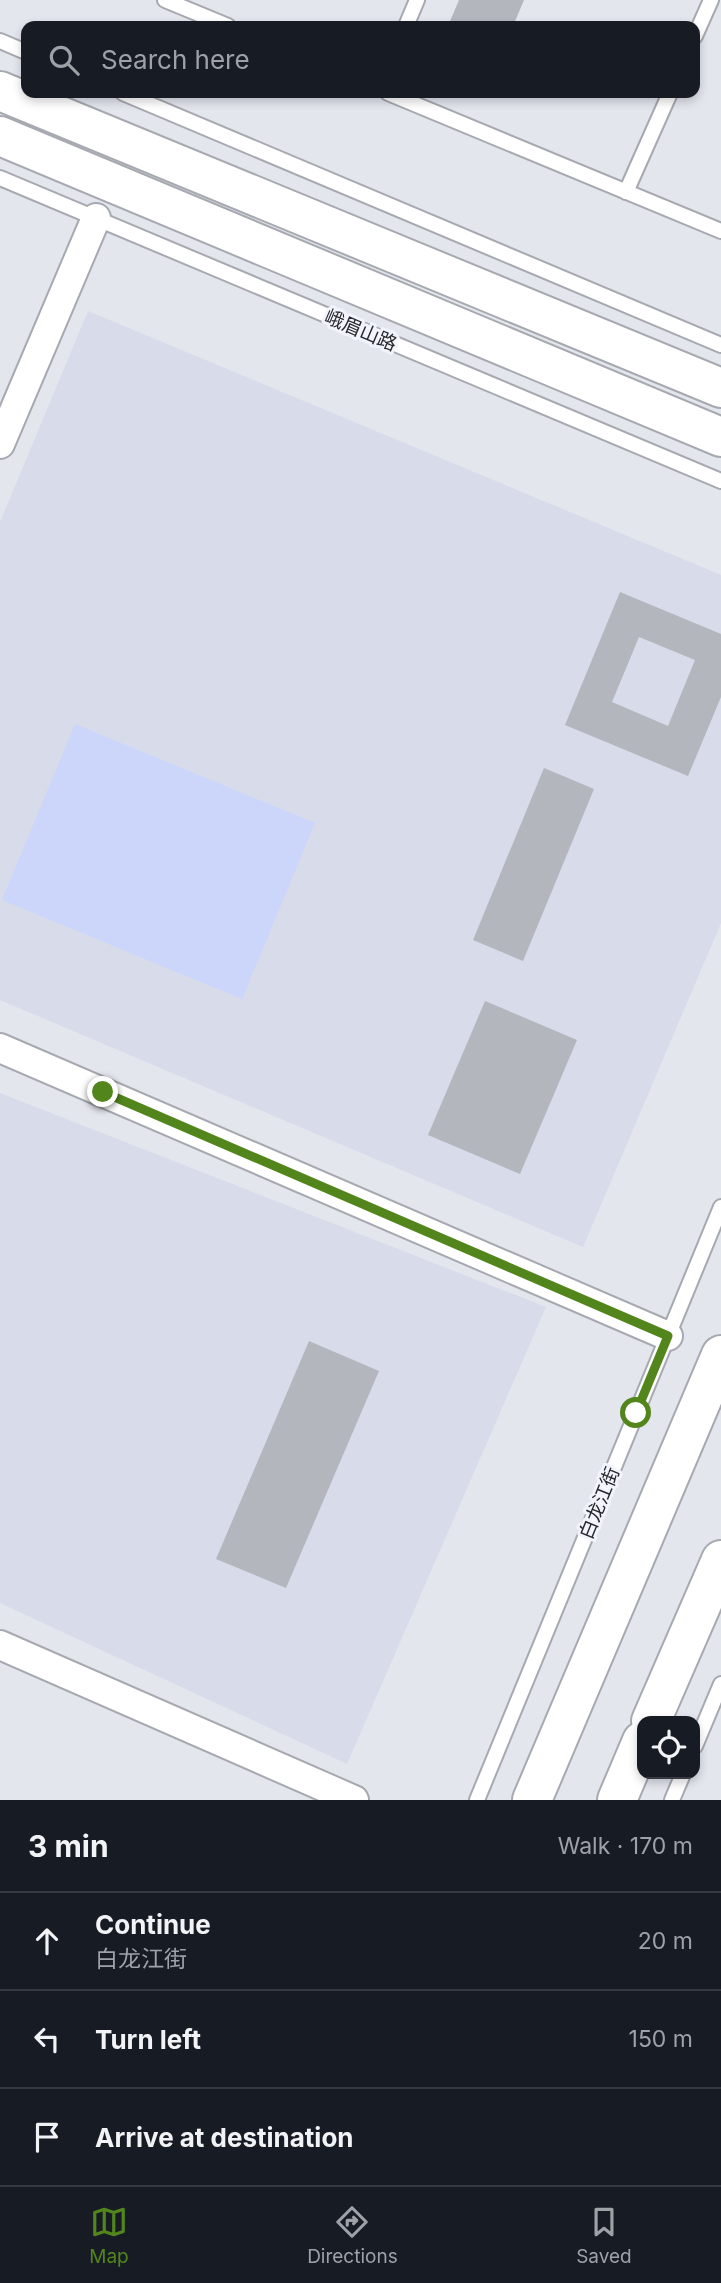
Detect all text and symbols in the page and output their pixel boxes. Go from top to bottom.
search box [21,21,700,98]
icon: search [45,41,83,79]
text: Search here [101,44,250,75]
street label: 峨眉山路 [321,305,400,356]
route end [87,1076,118,1107]
route start [620,1397,651,1428]
street label: 白龙江街 [575,1464,624,1543]
map controls [637,1716,700,1779]
button: locate [637,1716,700,1779]
text: 3 min [28,1828,109,1864]
text: Walk · 170 m [558,1832,693,1860]
text: Continue [95,1909,211,1940]
icon: ahead [28,1922,66,1960]
text: 20 m [638,1927,693,1955]
text: 白龙江街 [95,1945,187,1973]
icon: left [28,2020,66,2058]
text: Turn left [95,2024,201,2055]
text: 150 m [629,2025,693,2053]
icon: arrive [28,2118,66,2156]
text: Arrive at destination [95,2122,354,2153]
tab: Map [89,2203,129,2268]
tab: Directions [307,2203,398,2268]
tab: Saved [576,2203,632,2268]

